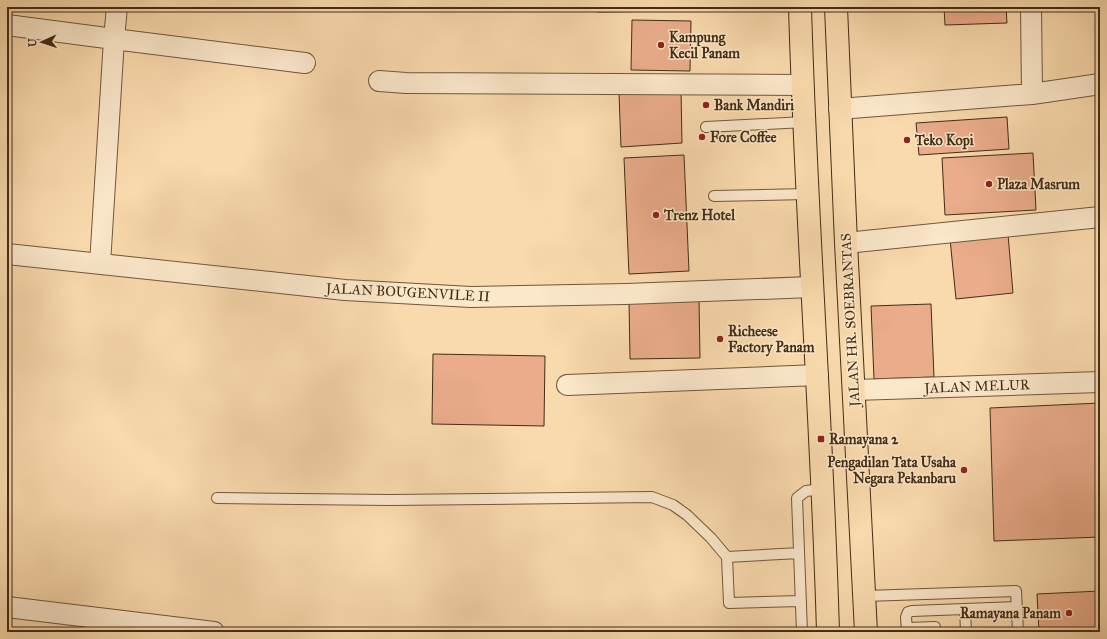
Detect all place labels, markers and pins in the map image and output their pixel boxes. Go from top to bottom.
place label: Kampung Kecil Panam [669,29,740,62]
marker: Kampung Kecil Panam [656,40,666,50]
place label: Bank Mandiri [714,97,794,114]
marker: Bank Mandiri [701,100,711,110]
place label: Fore Coffee [710,129,777,146]
marker: Fore Coffee [697,132,707,142]
place label: Teko Kopi [914,132,974,150]
marker: Teko Kopi [902,135,912,145]
place label: Plaza Masrum [997,176,1080,193]
marker: Plaza Masrum [984,179,994,189]
place label: Trenz Hotel [663,207,736,224]
marker: Trenz Hotel [651,210,661,220]
place label: Richeese Factory Panam [728,323,815,357]
marker: Richeese Factory Panam [715,334,725,344]
place label: Ramayana 2 [829,431,899,449]
marker: Ramayana 2 [816,434,826,444]
place label: Pengadilan Tata Usaha Negara Pekanbaru [827,454,957,488]
marker: Pengadilan Tata Usaha Negara Pekanbaru [959,465,969,475]
place label: Ramayana Panam [960,605,1061,623]
marker: Ramayana Panam [1064,608,1074,618]

